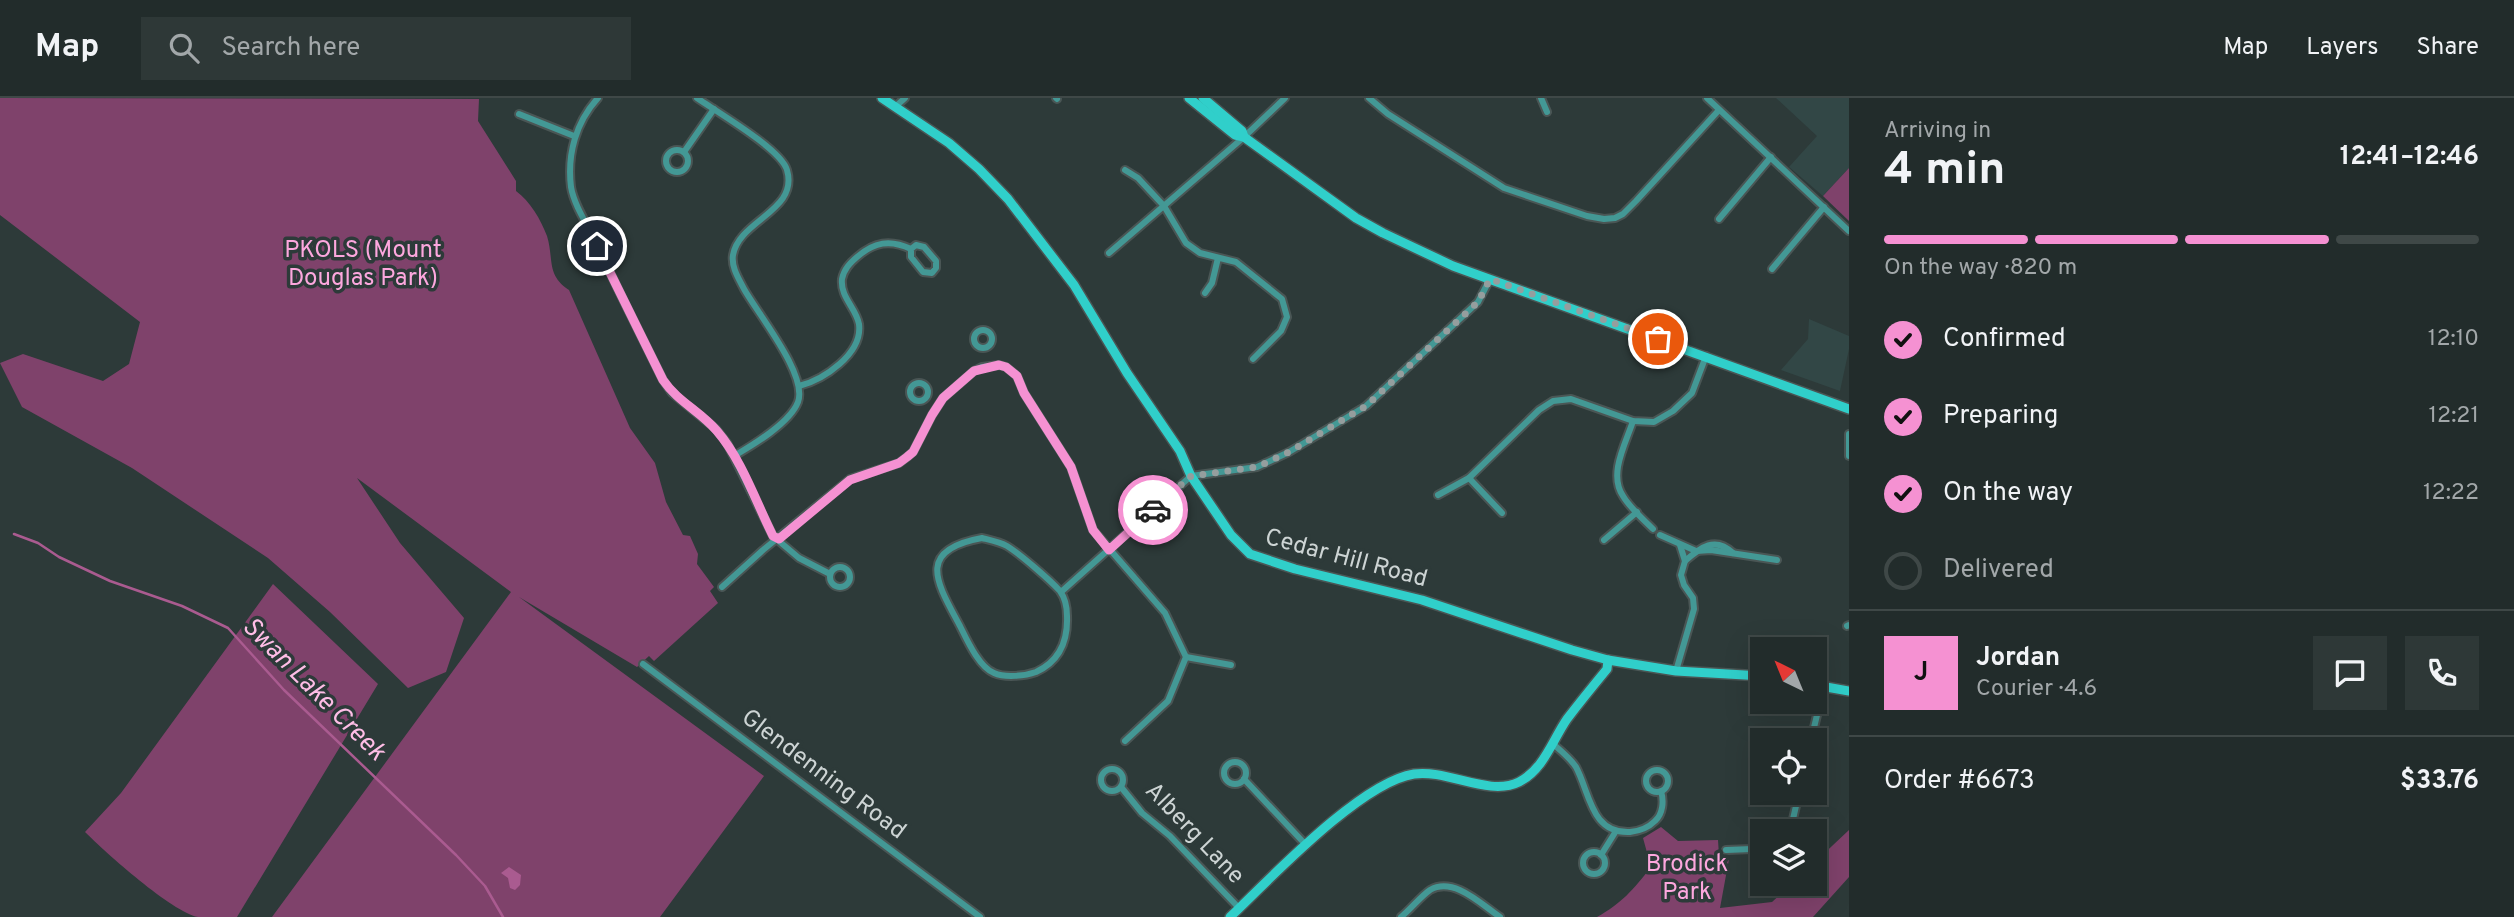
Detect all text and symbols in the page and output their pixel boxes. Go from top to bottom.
search box [141,17,631,80]
text: Map [35,27,99,69]
icon: search [165,29,203,67]
text: Search here [221,32,360,65]
text: Map [2223,33,2268,63]
text: Layers [2306,33,2378,63]
text: Share [2416,33,2479,63]
text: Arriving in [1884,117,1991,146]
text: 12:41–12:46 [2340,141,2479,174]
text: 4 min [1884,142,2006,201]
pin [567,216,627,276]
icon: home [578,227,616,265]
park label: PKOLS (Mount Douglas Park) [284,236,442,294]
text: On the way · 820 m [1884,254,2077,283]
pin [1628,309,1688,369]
icon: bag [1639,320,1677,358]
icon: check [1884,321,1922,359]
text: Confirmed [1943,323,2066,356]
text: 12:10 [2428,325,2479,354]
icon: check [1884,398,1922,436]
text: Preparing [1943,400,2058,433]
text: 12:21 [2429,402,2479,431]
courier [1118,475,1188,545]
icon: check [1884,475,1922,513]
text: On the way [1943,477,2073,510]
text: 12:22 [2423,479,2479,508]
icon: car [1134,491,1172,529]
street label: Cedar Hill Road [1261,523,1431,595]
text: Delivered [1943,554,2054,587]
water label: Swan Lake Creek [234,611,393,770]
button: chat [2313,636,2387,710]
button: phone [2405,636,2479,710]
north arrow [1750,637,1827,714]
map controls [1750,637,1827,896]
text: Jordan [1976,642,2060,675]
text: J [1914,657,1928,690]
text: Courier · 4.6 [1976,675,2097,704]
street label: Glendenning Road [735,703,911,847]
button: locate [1750,728,1827,805]
text: Order #6673 [1884,765,2035,798]
text: $33.76 [2400,765,2479,798]
street label: Alberg Lane [1138,777,1250,891]
button: layers [1750,819,1827,896]
park label: Brodick Park [1646,850,1728,908]

